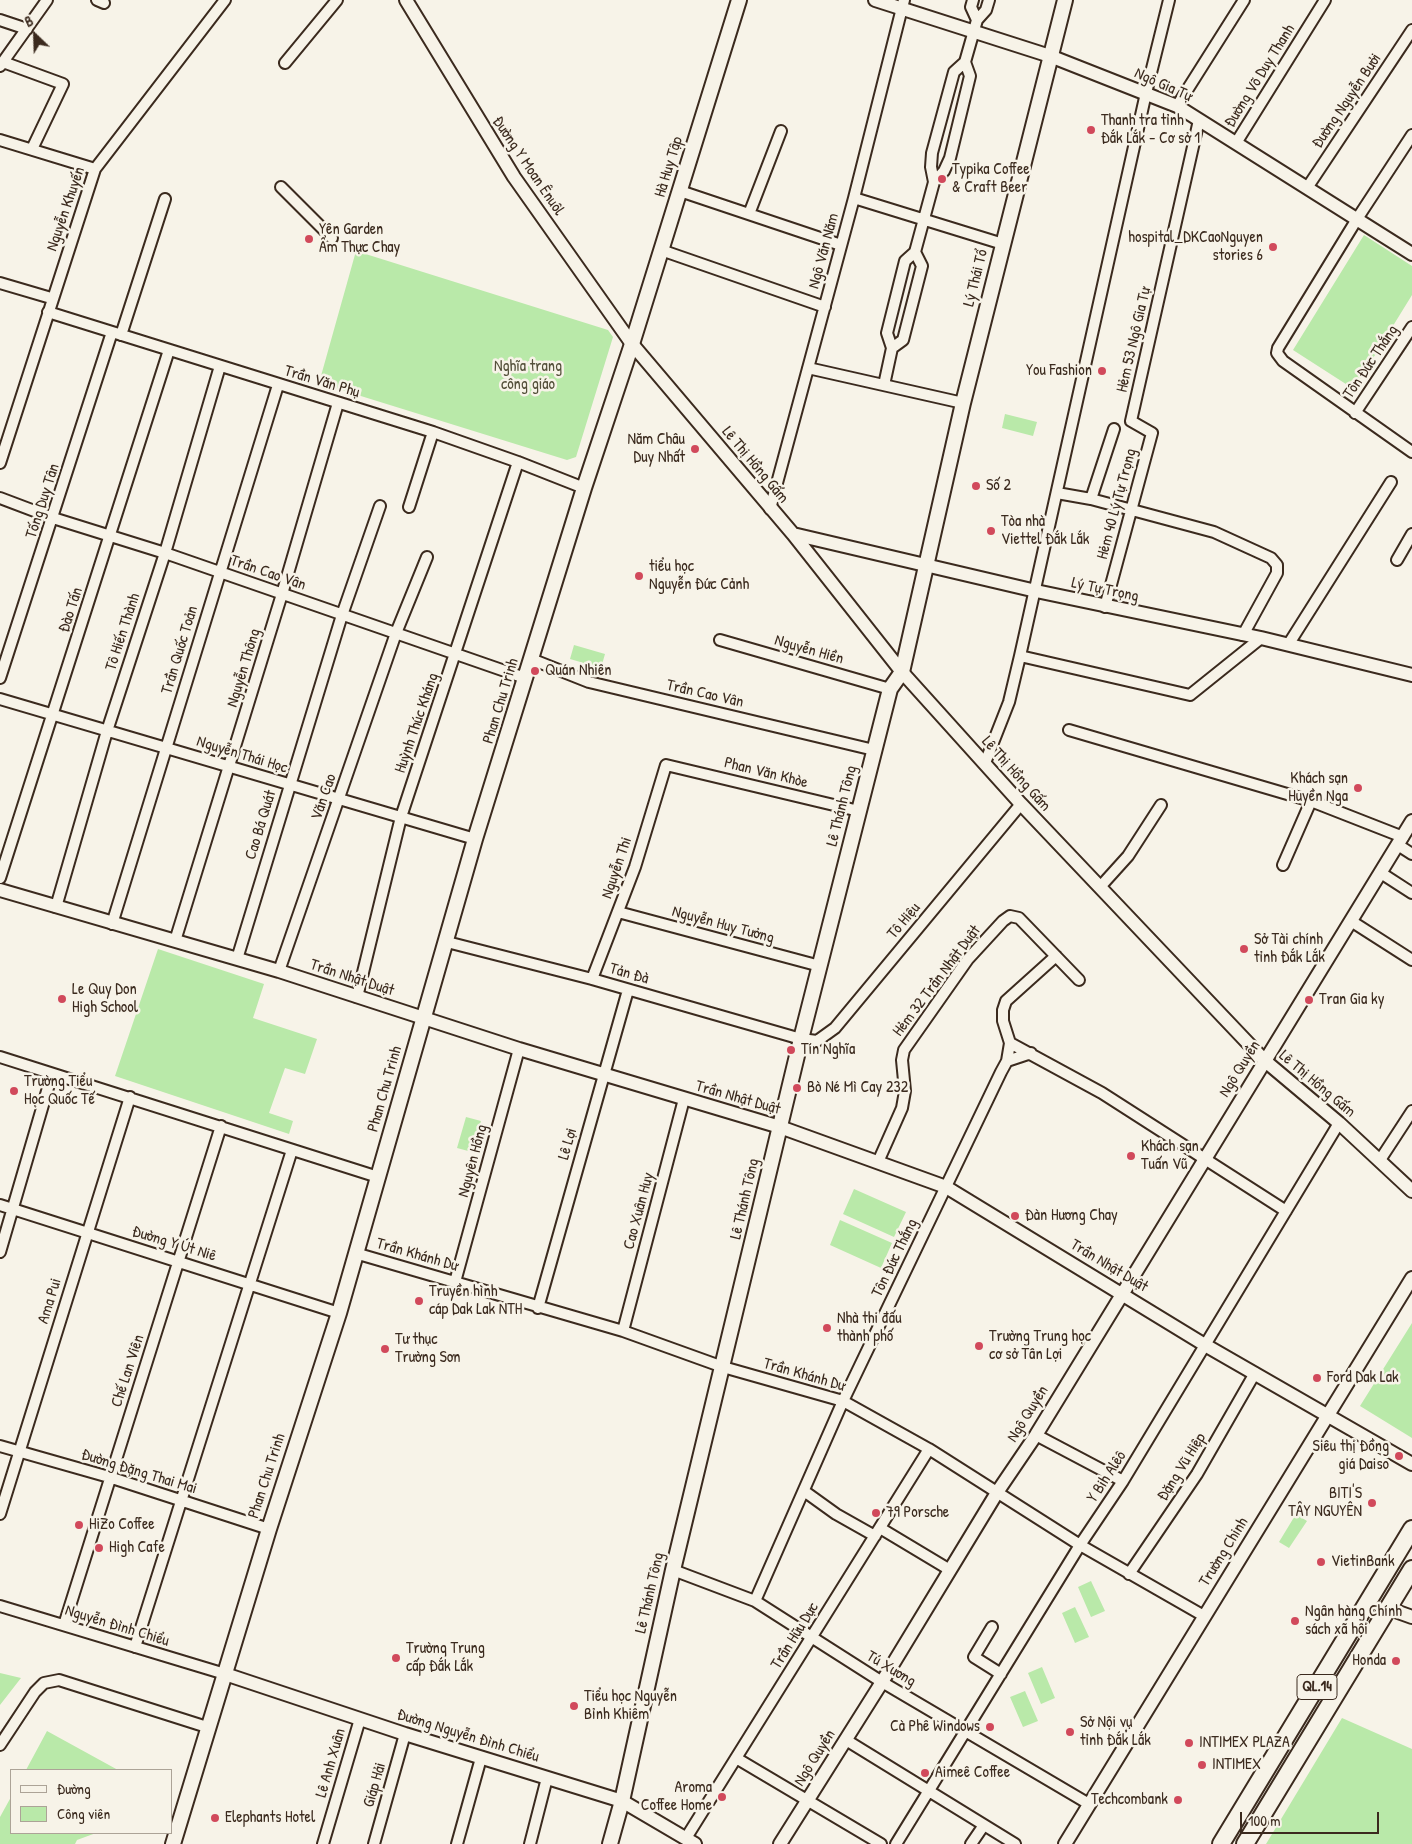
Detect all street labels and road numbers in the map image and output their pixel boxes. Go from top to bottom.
street label: Đường Võ Duy Thanh [1221,21,1299,131]
street label: Đường Nguyễn Bưởi [1308,50,1386,152]
street label: Ngô Gia Tự [1131,64,1195,106]
street label: Đường Y Moan Ênuôl [488,113,568,219]
street label: Hà Huy Tập [651,134,687,200]
street label: Nguyễn Khuyến [43,164,89,254]
street label: Ngô Văn Năm [805,211,843,291]
street label: Lý Thái Tổ [960,248,992,308]
street label: Hẻm 53 Ngô Gia Tự [1113,286,1155,394]
street label: Tôn Đức Thắng [1339,321,1403,403]
street label: Trần Văn Phụ [282,361,362,403]
street label: Lê Thị Hồng Gấm [717,423,793,507]
street label: Hẻm 40 Lý Tự Trọng [1093,447,1141,561]
street label: Tống Duy Tân [22,461,64,541]
street label: Trần Cao Vân [228,551,308,595]
street label: Lý Tự Trọng [1070,573,1140,607]
street label: Đào Tấn [55,585,87,635]
street label: Tô Hiến Thành [101,591,145,673]
street label: Trần Quốc Toản [157,603,203,697]
street label: Nguyễn Thông [223,626,265,710]
street label: Nguyễn Hiền [772,631,846,669]
street label: Phan Chu Trinh [479,656,523,746]
street label: Huỳnh Thúc Kháng [391,670,443,776]
street label: Trần Cao Vân [665,676,745,712]
street label: Nguyễn Thái Học [194,732,290,778]
street label: Lê Thị Hồng Gấm [977,733,1055,815]
street label: Phan Văn Khòe [722,753,810,793]
street label: Lê Thánh Tông [823,764,861,848]
street label: Văn Cao [307,771,341,823]
street label: Cao Bá Quát [241,788,281,862]
street label: Nguyễn Thi [598,835,636,901]
street label: Tô Hiệu [883,899,925,943]
street label: Nguyễn Huy Tưởng [670,902,776,948]
street label: Hẻm 32 Trần Nhật Duật [889,922,985,1040]
street label: Trần Nhật Duật [308,955,396,1001]
street label: Tản Đà [607,959,651,989]
street label: Ngô Quyền [1215,1037,1265,1101]
street label: Phan Chu Trinh [364,1044,406,1134]
street label: Lê Thị Hồng Gấm [1275,1046,1359,1122]
street label: Trần Nhật Duật [693,1077,783,1119]
street label: Nguyên Hồng [454,1123,492,1199]
street label: Lê Lợi [554,1126,582,1162]
street label: Lê Thánh Tông [726,1157,764,1241]
street label: Cao Xuân Huy [620,1170,658,1252]
street label: Tôn Đức Thắng [868,1216,922,1300]
street label: Đường Y Út Niê [130,1222,218,1266]
street label: Trần Khánh Dư [374,1234,460,1276]
street label: Trần Nhật Duật [1067,1235,1151,1297]
street label: Ama Pui [34,1276,66,1326]
street label: Chế Lan Viên [107,1332,149,1410]
street label: Trần Khánh Dư [761,1354,847,1396]
street label: Ngô Quyền [1003,1382,1053,1446]
street label: Đặng Vũ Hiệp [1154,1429,1210,1505]
street label: Phan Chu Trinh [244,1431,290,1521]
street label: Đường Đặng Thai Mai [79,1445,199,1499]
street label: Y Bih Alêô [1083,1448,1131,1506]
street label: Trường Chinh [1195,1514,1253,1590]
street label: Lê Thánh Tông [631,1551,669,1635]
street label: Trần Hữu Dực [767,1599,823,1673]
street label: Nguyễn Đình Chiểu [63,1601,171,1651]
street label: Tú Xương [863,1647,919,1691]
road number: QL.14 [1297,1674,1337,1700]
street label: Đường Nguyễn Đình Chiểu [395,1705,541,1767]
street label: Lê Anh Xuân [312,1726,350,1800]
street label: Ngô Quyền [790,1726,840,1790]
street label: Giáp Hải [360,1761,390,1809]

